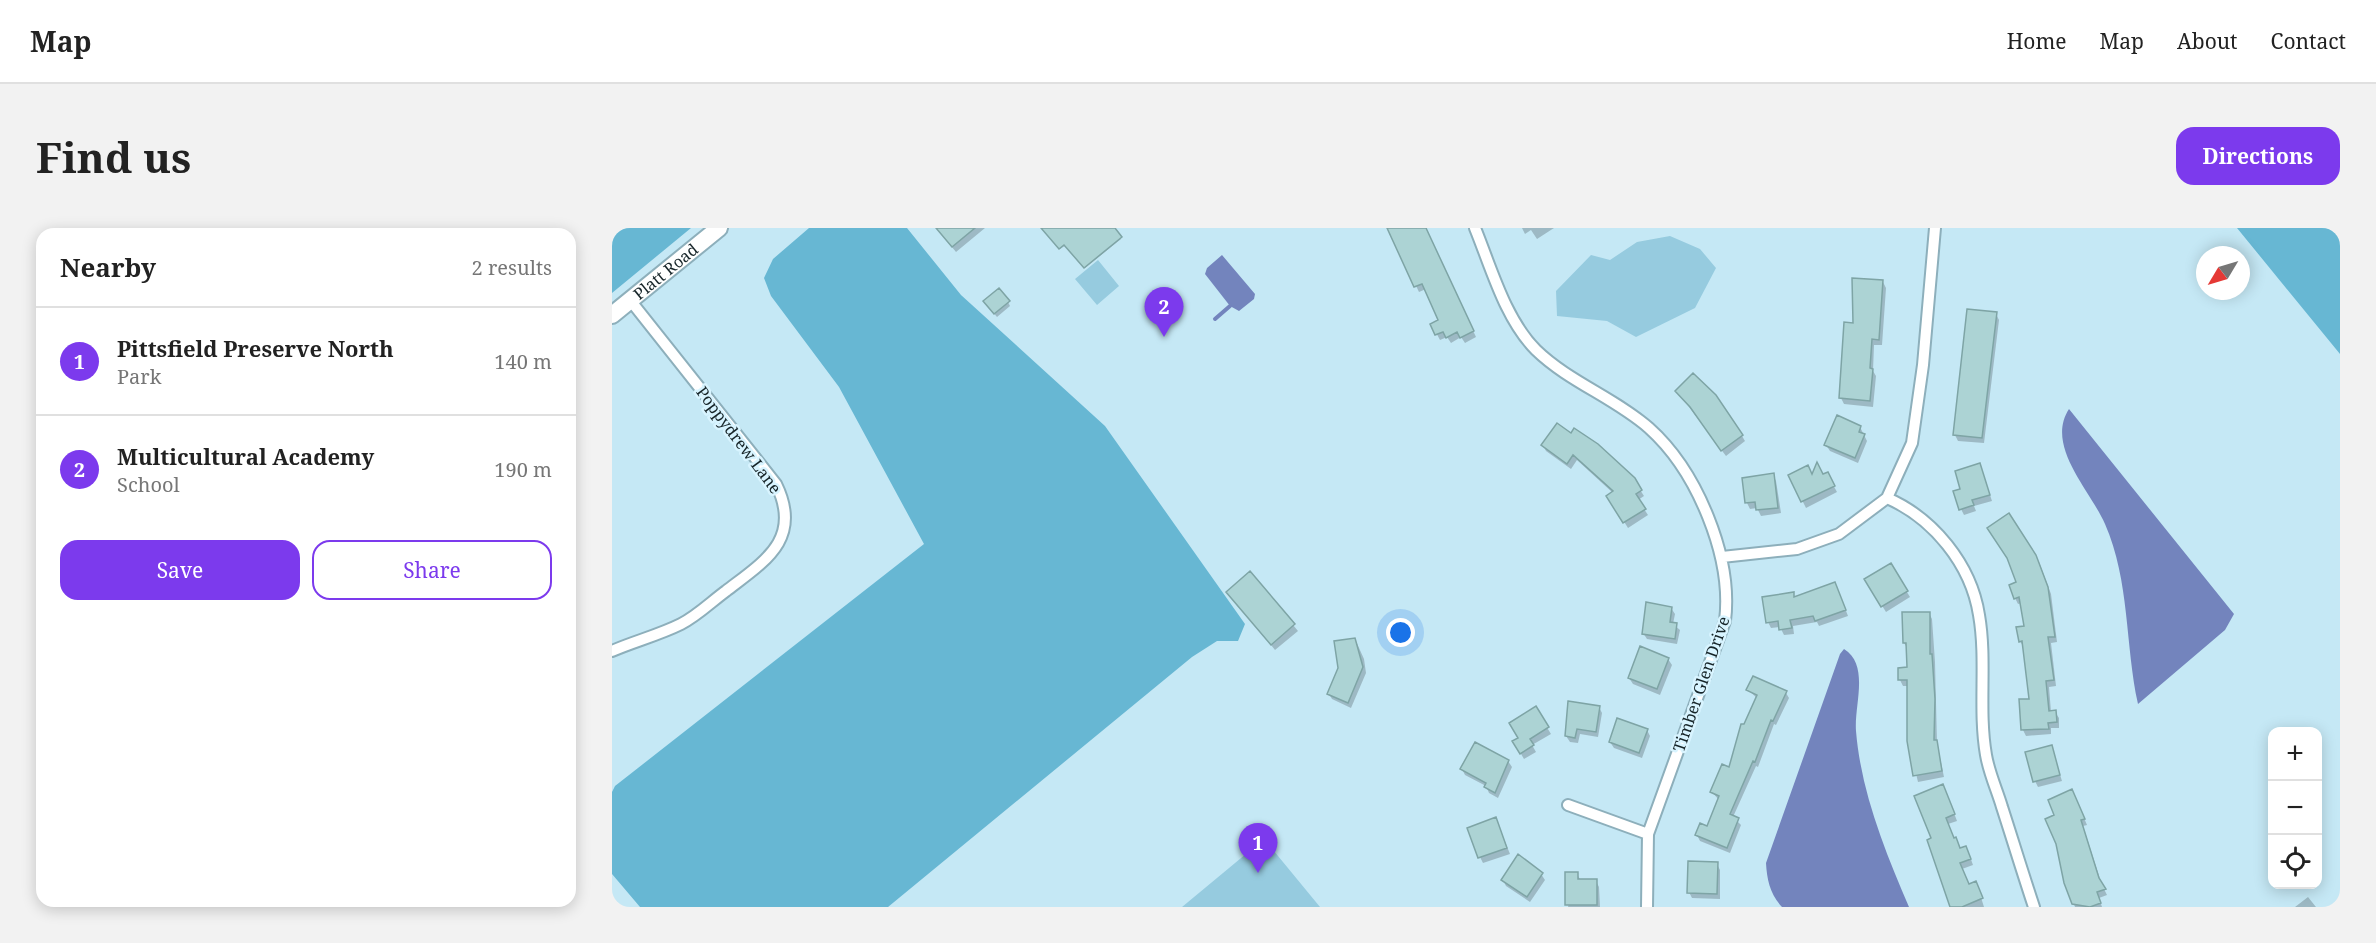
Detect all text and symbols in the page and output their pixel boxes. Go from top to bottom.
text: Map [30,22,92,60]
text: Home [2007,27,2067,55]
text: Map [2100,27,2144,55]
text: About [2177,27,2238,55]
text: Contact [2271,27,2346,55]
button: Directions [2176,127,2340,185]
text: Find us [36,128,191,185]
street label: Platt Road [628,238,703,305]
north arrow [2196,246,2250,300]
text: Nearby [60,249,156,285]
text: 2 results [472,254,552,281]
pin: 2 [1144,288,1184,337]
text: Pittsfield Preserve North [117,333,394,363]
text: 1 [74,348,85,375]
text: 140 m [494,348,552,375]
text: Park [117,363,161,390]
street label: Poppydrew Lane [691,382,787,498]
text: Multicultural Academy [117,441,374,471]
text: 2 [74,456,85,483]
text: 190 m [494,456,552,483]
text: School [117,471,180,498]
button: Save [60,540,300,600]
button: Share [312,540,552,600]
street label: Timber Glen Drive [1668,613,1734,755]
your location [1386,618,1415,647]
map controls [2268,727,2322,889]
button: + [2268,727,2322,781]
button: − [2268,781,2322,835]
pin: 1 [1238,824,1278,873]
button: locate [2268,835,2322,889]

